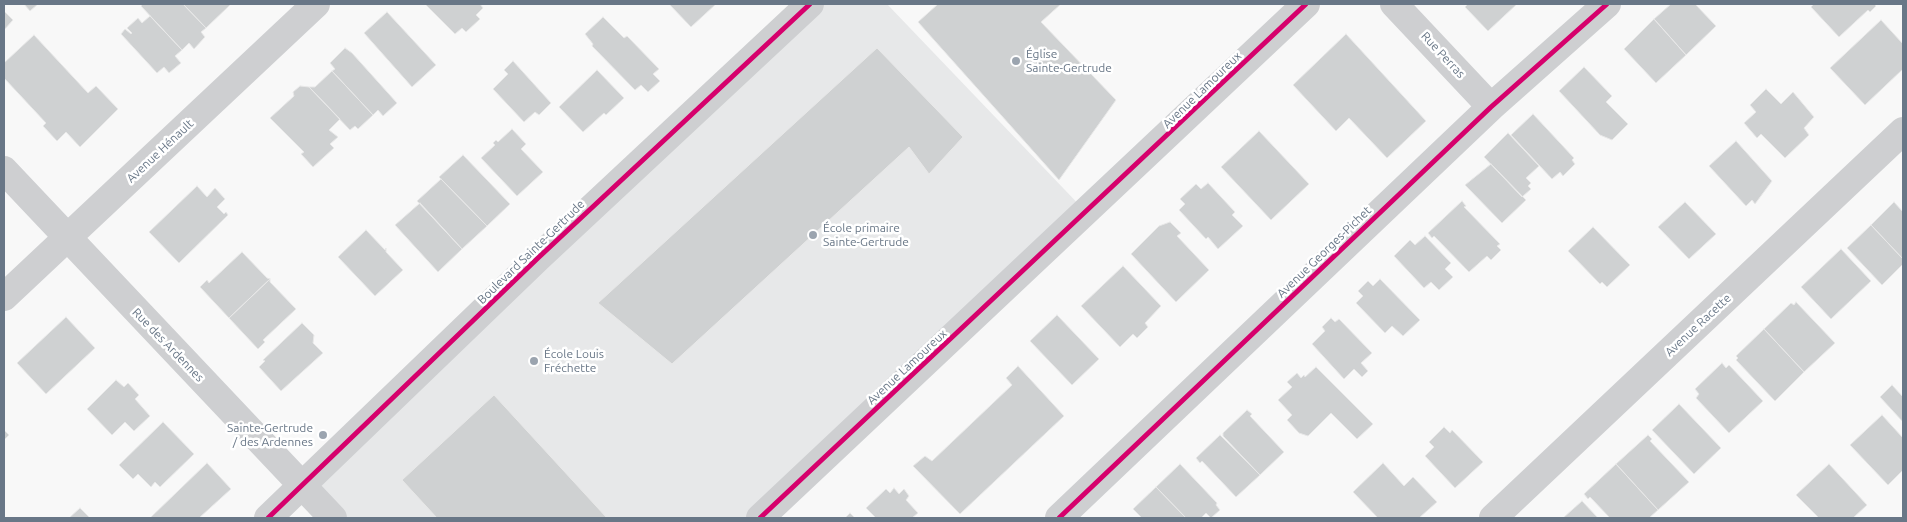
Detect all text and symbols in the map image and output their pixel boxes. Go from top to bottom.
street label: Rue Perras [1418,29,1468,81]
place label: Église Sainte-Gertrude [1026,47,1112,75]
street label: Avenue Lamoureux [1160,49,1244,131]
marker: Église Sainte-Gertrude [1010,55,1022,67]
street label: Avenue Hénault [124,116,196,186]
street label: Boulevard Sainte-Gertrude [474,197,588,307]
street label: Avenue Georges-Pichet [1274,203,1374,301]
place label: École primaire Sainte-Gertrude [823,221,909,249]
marker: École primaire Sainte-Gertrude [807,229,819,241]
street label: Avenue Racette [1662,291,1734,359]
street label: Rue des Ardennes [129,305,207,385]
street label: Avenue Lamoureux [864,326,950,408]
place label: École Louis Fréchette [544,347,604,375]
marker: École Louis Fréchette [528,355,540,367]
place label: Sainte-Gertrude / des Ardennes [227,421,313,449]
marker: Sainte-Gertrude / des Ardennes [317,429,329,441]

